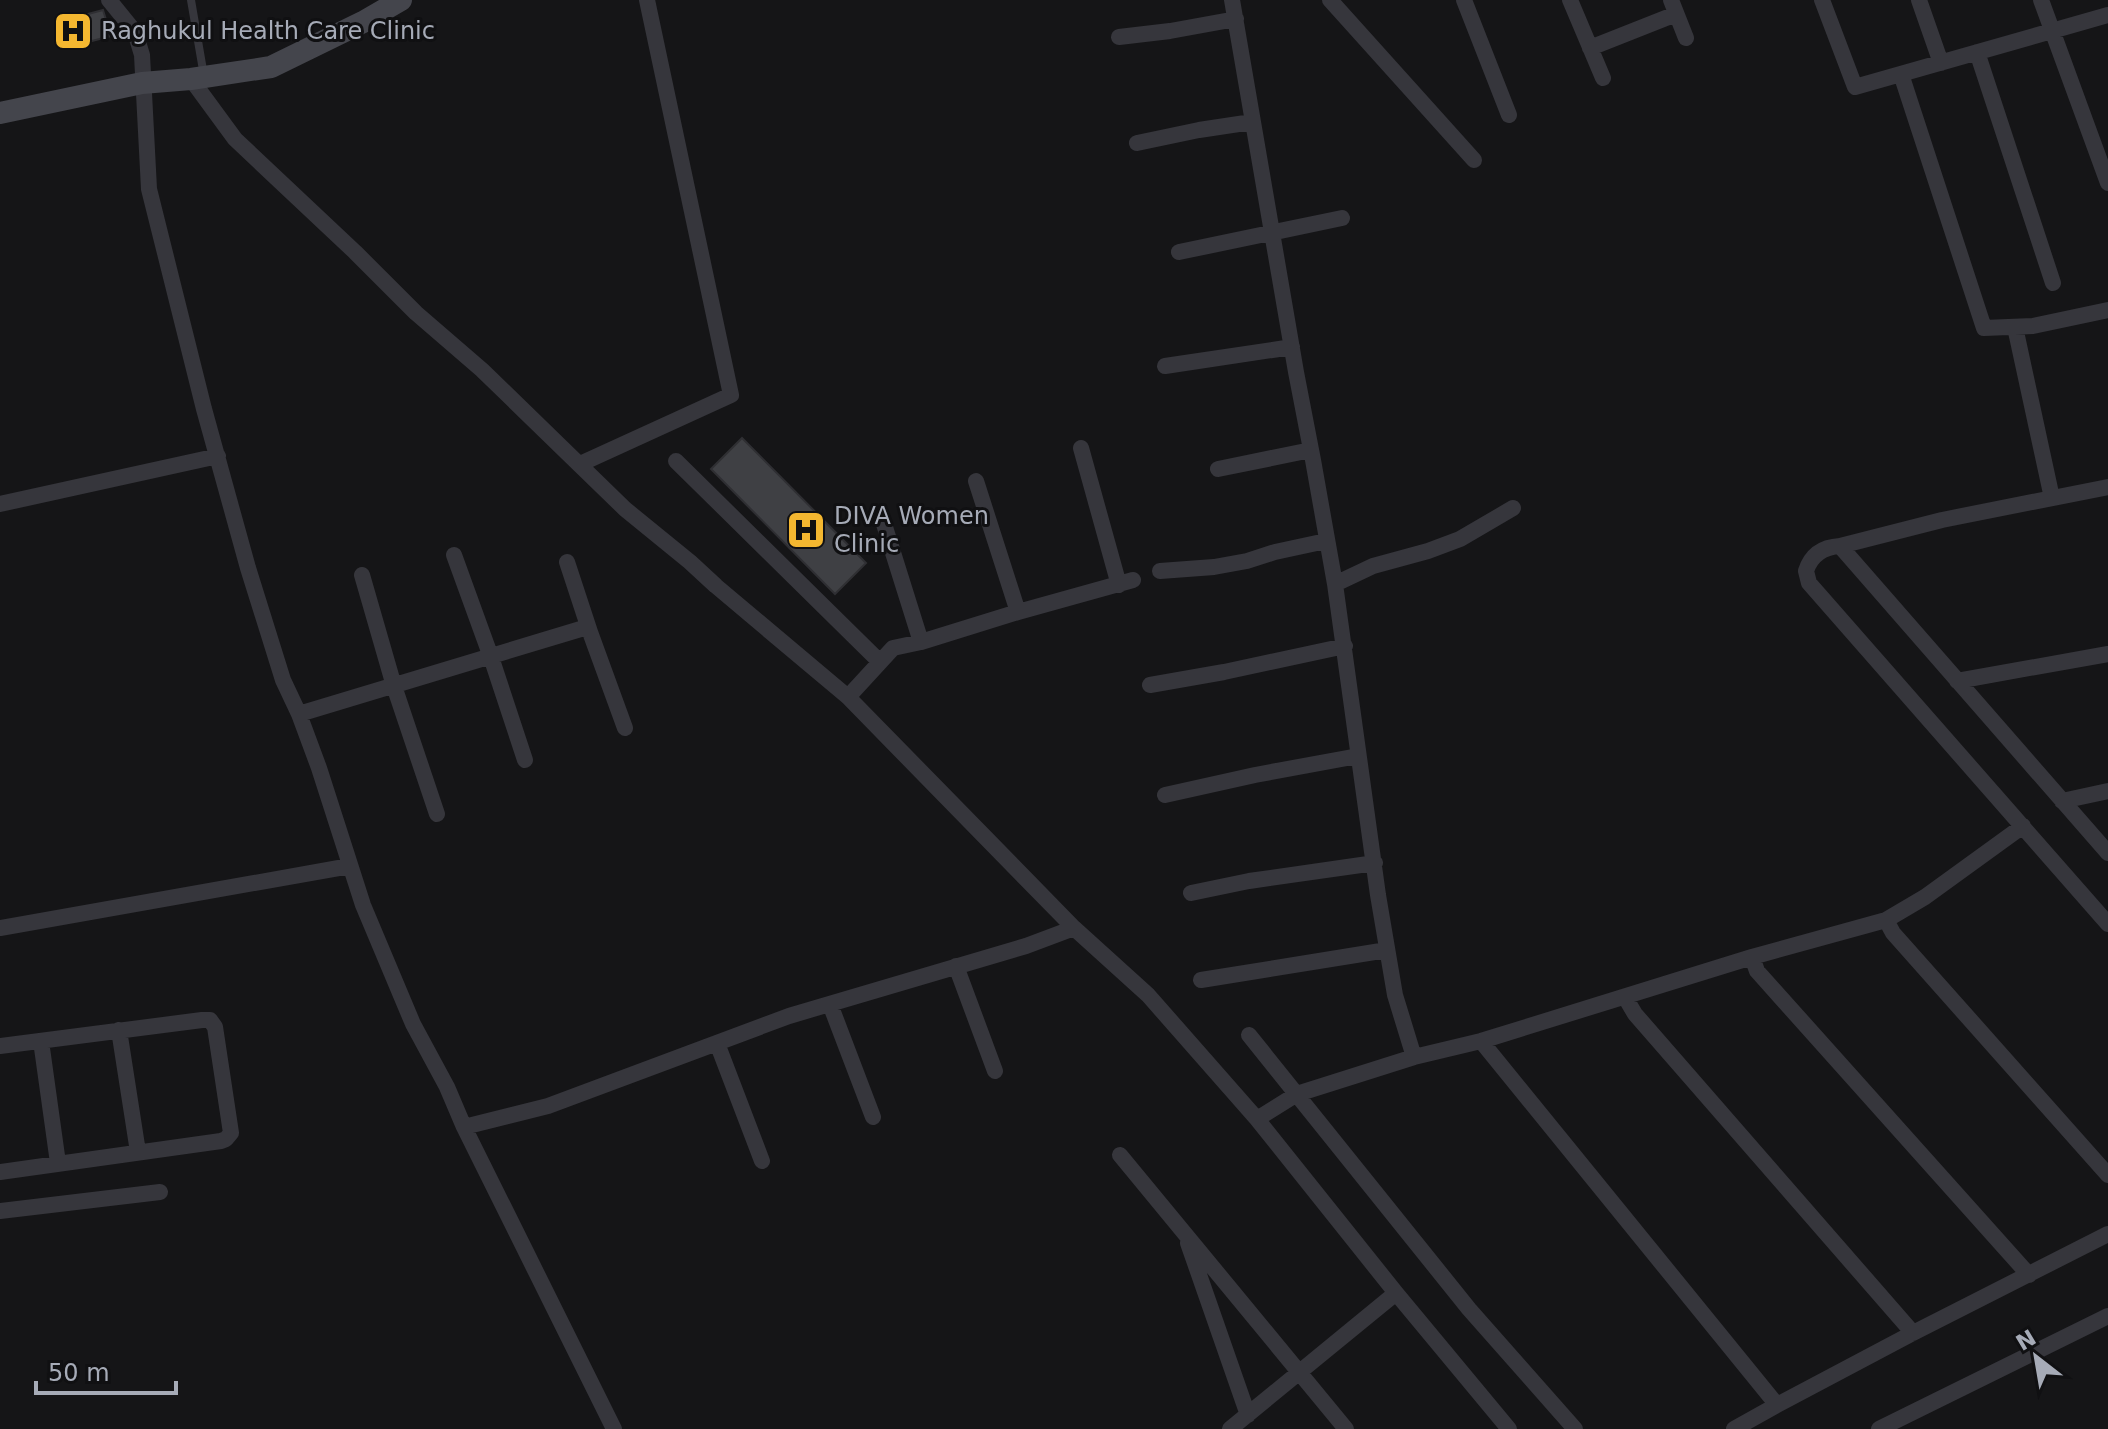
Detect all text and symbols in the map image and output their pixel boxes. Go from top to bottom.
hospital icon: Raghukul Health Care Clinic [52,10,94,52]
place label: Raghukul Health Care Clinic [101,17,435,45]
place label: DIVA Women Clinic [834,502,989,558]
hospital icon: DIVA Women Clinic [785,509,827,551]
north arrow [1996,1317,2076,1397]
text: N [2012,1325,2040,1356]
scale bar [36,1345,176,1395]
text: 50 m [48,1359,110,1387]

